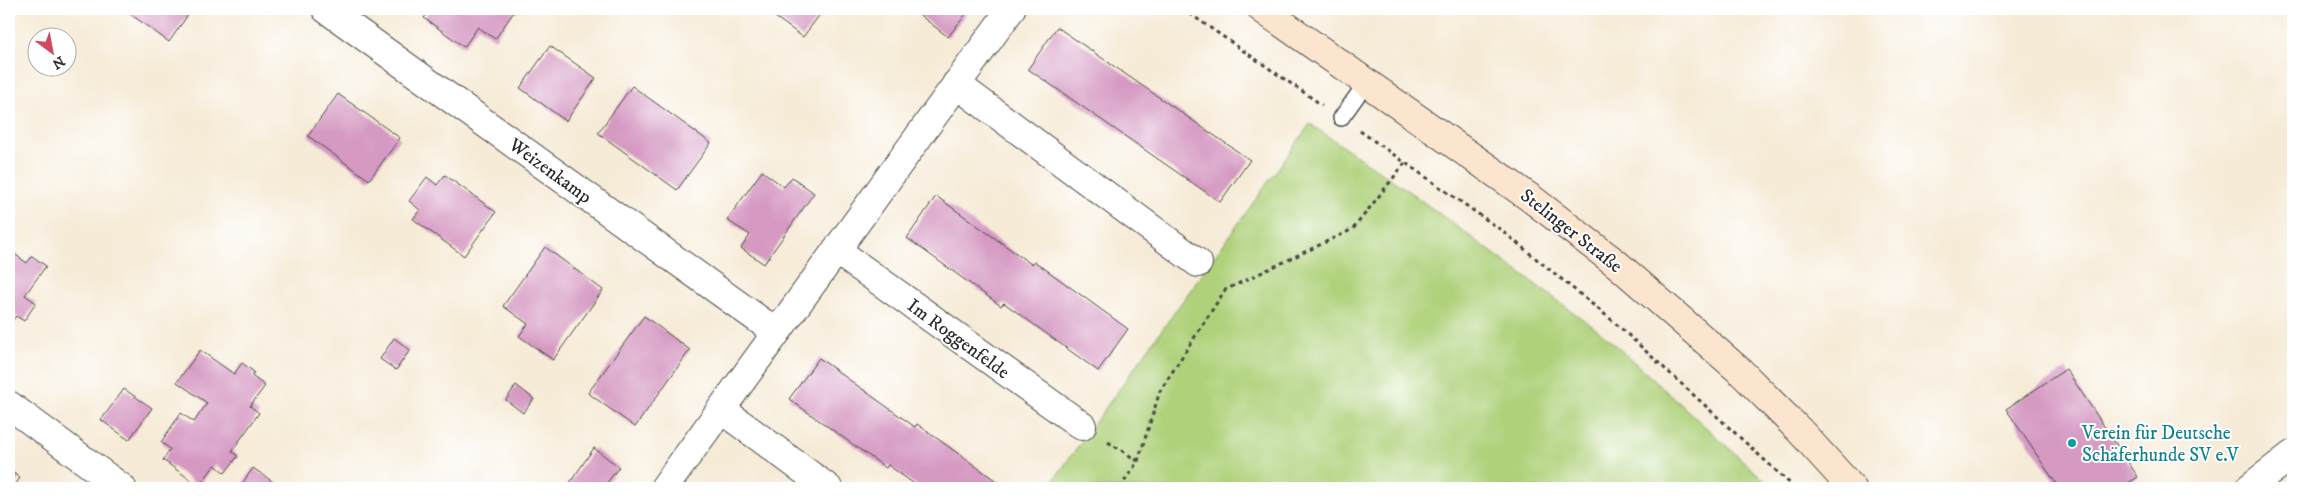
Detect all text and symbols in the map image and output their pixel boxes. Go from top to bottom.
north arrow [28,28,78,78]
text: N [48,51,68,73]
street label: Weizenkamp [503,133,596,209]
street label: Stelinger Straße [1515,184,1627,278]
street label: Im Roggenfelde [902,294,1014,384]
place label: Verein für Deutsche Schäferhunde SV e.V [2081,422,2240,467]
marker: Verein für Deutsche Schäferhunde SV e.V [2066,437,2078,449]

